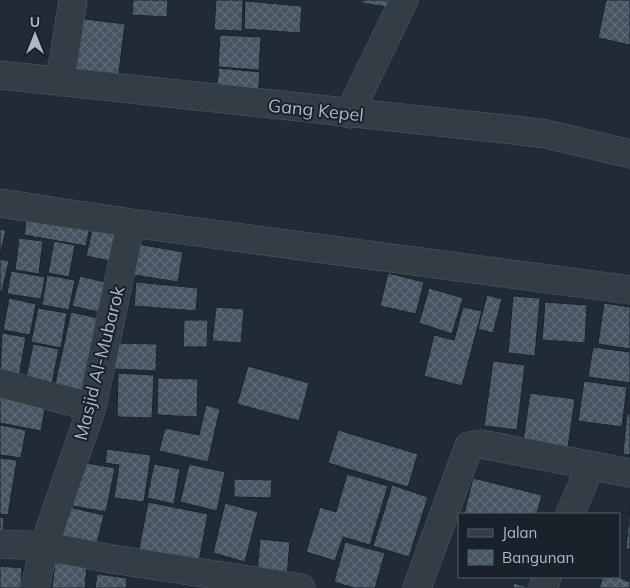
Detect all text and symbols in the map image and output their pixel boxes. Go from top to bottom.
north arrow [10,10,60,60]
text: U [30,13,40,31]
street label: Gang Kepel [267,94,365,126]
street label: Masjid Al-Mubarok [69,283,129,442]
legend [458,513,620,578]
text: Jalan [502,523,537,542]
text: Bangunan [502,548,574,567]

